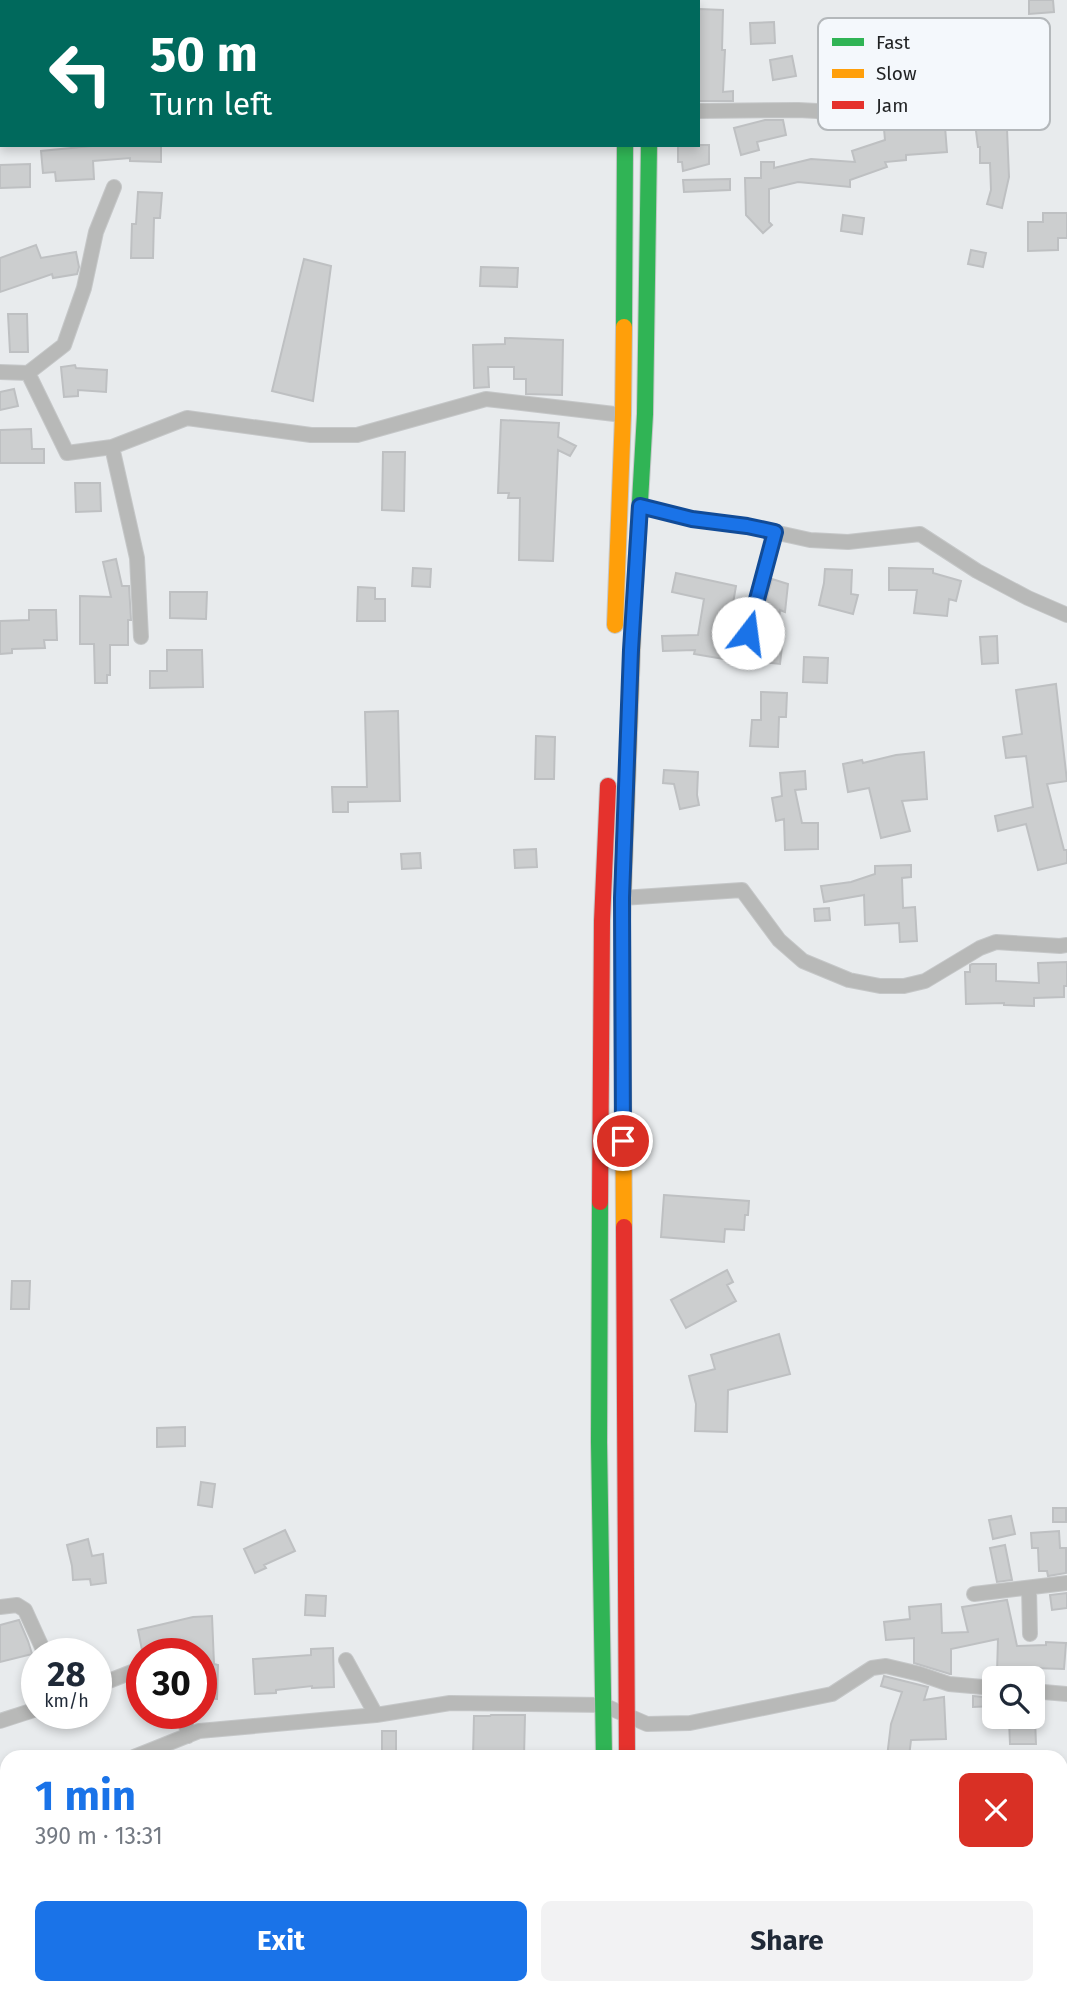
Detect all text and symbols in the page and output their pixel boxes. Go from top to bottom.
legend [818,18,1050,130]
text: 50 m [150,25,258,84]
icon: left [35,28,126,119]
text: Fast [876,31,910,54]
text: Slow [876,62,917,85]
text: Turn left [150,85,272,123]
text: Jam [876,94,908,117]
position arrow [711,596,785,670]
pin [593,1111,653,1171]
icon: arrive [604,1122,642,1160]
speed limit sign: 30 [126,1638,217,1729]
text: 28 [47,1653,86,1695]
map controls [982,1666,1045,1729]
button: search [982,1666,1045,1729]
text: km/h [44,1690,89,1712]
text: 1 min [35,1771,136,1821]
button: close [959,1773,1033,1847]
text: 390 m · 13:31 [35,1822,163,1850]
button: Exit [35,1901,527,1981]
button: Share [541,1901,1033,1981]

